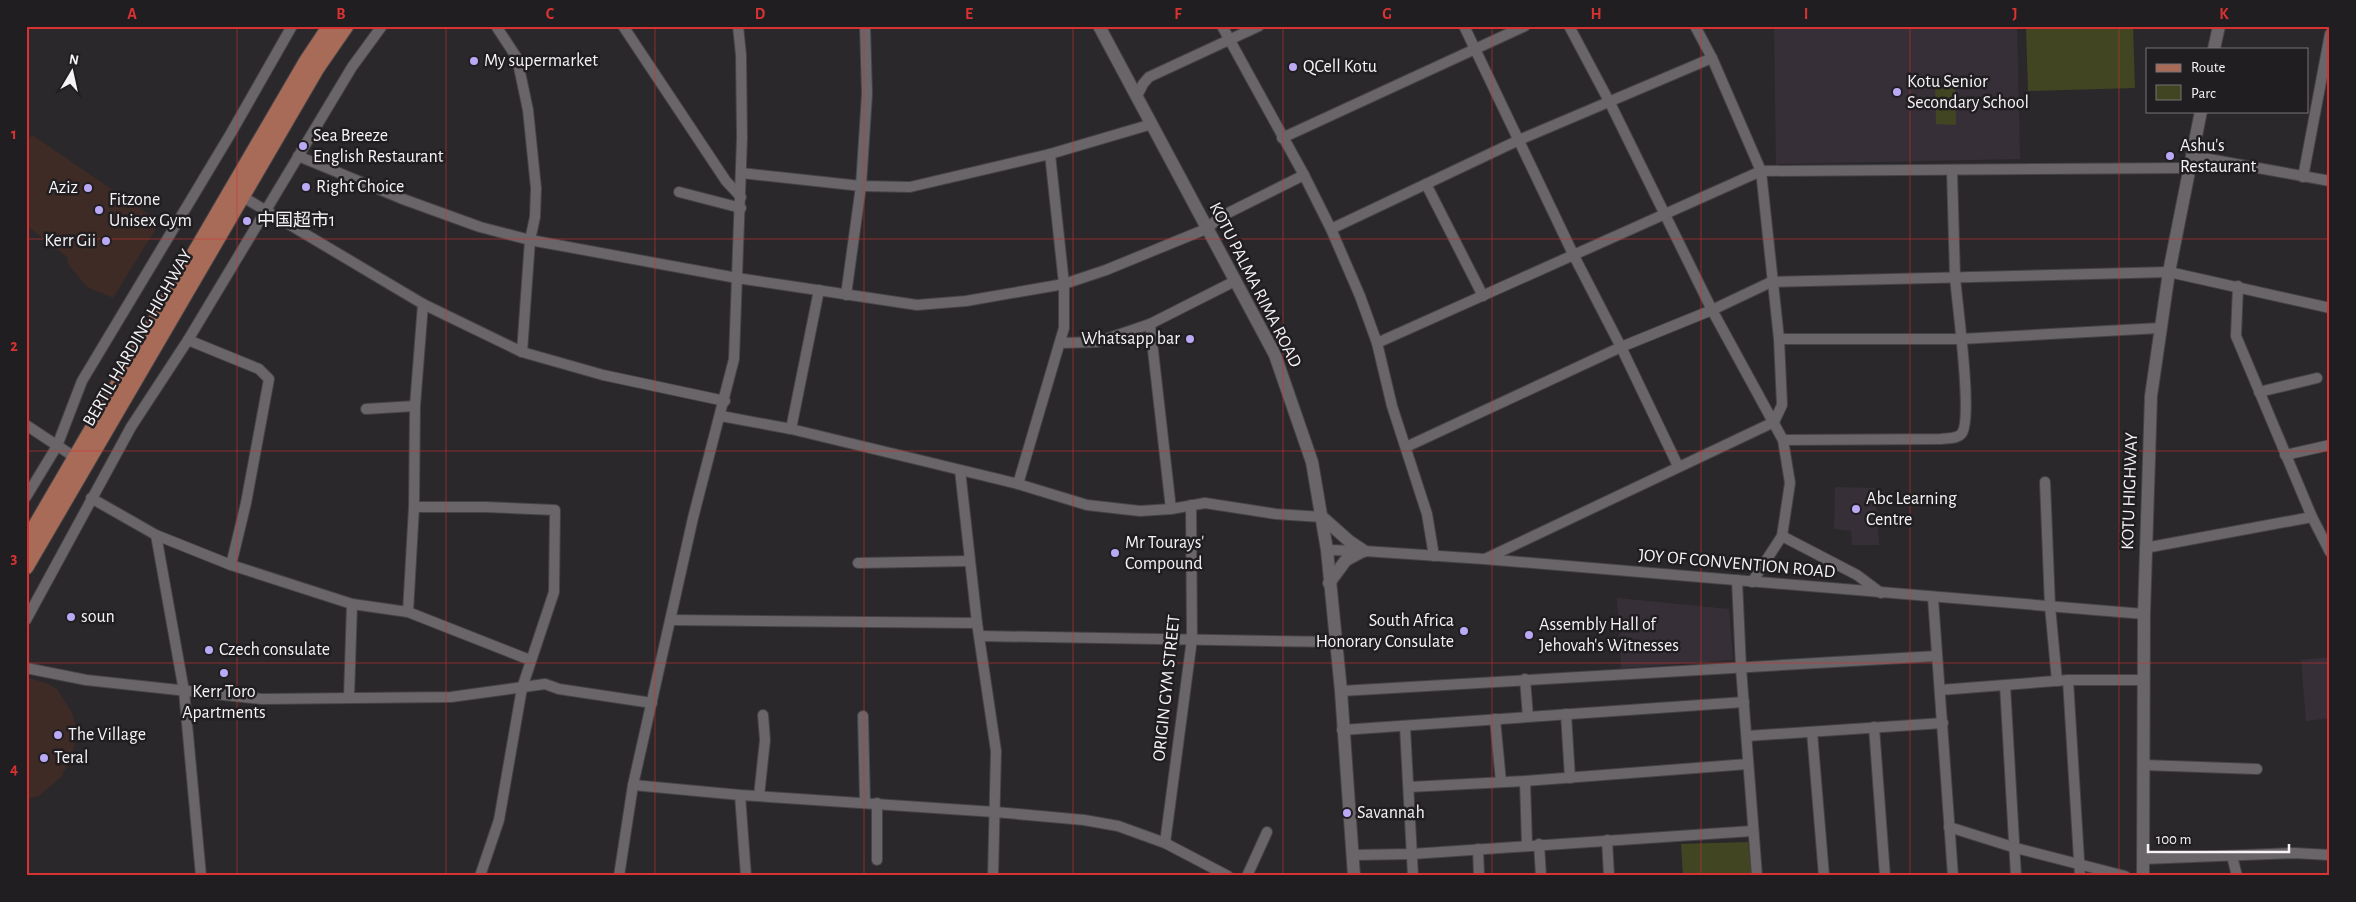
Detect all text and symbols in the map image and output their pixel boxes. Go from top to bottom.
text: A [127,6,137,22]
text: B [336,6,346,22]
text: C [546,6,555,22]
text: D [755,6,766,22]
text: E [965,6,973,22]
text: F [1174,6,1182,22]
text: G [1382,6,1392,22]
text: H [1590,6,1602,22]
text: I [1804,6,1808,22]
text: J [2012,6,2018,22]
text: K [2219,6,2229,22]
north arrow [48,48,98,98]
legend [2146,48,2308,112]
text: N [68,52,80,68]
place label: My supermarket [484,52,598,70]
marker: My supermarket [468,55,480,67]
place label: QCell Kotu [1303,58,1377,76]
text: Route [2191,60,2225,75]
marker: QCell Kotu [1287,61,1299,73]
place label: Kotu Senior Secondary School [1907,73,2029,112]
marker: Kotu Senior Secondary School [1891,86,1903,98]
text: Parc [2191,86,2216,101]
text: 1 [11,126,17,142]
place label: Sea Breeze English Restaurant [313,127,444,166]
place label: Ashu's Restaurant [2180,137,2256,176]
marker: Sea Breeze English Restaurant [297,140,309,152]
marker: Ashu's Restaurant [2164,150,2176,162]
place label: Right Choice [316,178,404,196]
place label: Aziz [48,179,78,197]
marker: Right Choice [300,181,312,193]
marker: Aziz [82,182,94,194]
place label: Fitzone Unisex Gym [109,191,192,230]
street label: KOTU PALMA RIMA ROAD [1206,200,1304,370]
marker: Fitzone Unisex Gym [93,204,105,216]
place label: 中国超市1 [257,210,335,230]
marker: 中国超市1 [241,215,253,227]
place label: Kerr Gii [44,232,96,250]
marker: Kerr Gii [100,235,112,247]
street label: BERTIL HARDING HIGHWAY [80,246,196,430]
place label: Whatsapp bar [1081,330,1180,348]
marker: Whatsapp bar [1184,333,1196,345]
text: 2 [10,338,18,354]
street label: KOTU HIGHWAY [2119,431,2141,550]
place label: Abc Learning Centre [1866,490,1957,529]
marker: Abc Learning Centre [1850,503,1862,515]
place label: Mr Tourays' Compound [1125,534,1204,573]
street label: JOY OF CONVENTION ROAD [1638,546,1836,582]
marker: Mr Tourays' Compound [1109,547,1121,559]
text: 3 [11,550,18,566]
place label: soun [81,608,115,626]
marker: soun [65,611,77,623]
place label: South Africa Honorary Consulate [1316,612,1454,651]
street label: ORIGIN GYM STREET [1150,614,1184,762]
place label: Assembly Hall of Jehovah's Witnesses [1539,616,1679,655]
marker: South Africa Honorary Consulate [1458,625,1470,637]
marker: Assembly Hall of Jehovah's Witnesses [1523,629,1535,641]
place label: Czech consulate [219,641,330,659]
marker: Czech consulate [203,644,215,656]
marker: Kerr Toro Apartments [218,667,230,679]
place label: Kerr Toro Apartments [182,683,266,722]
place label: The Village [68,726,146,744]
marker: The Village [52,729,64,741]
place label: Teral [54,749,88,767]
marker: Teral [38,752,50,764]
text: 4 [10,761,18,777]
place label: Savannah [1357,804,1425,822]
marker: Savannah [1341,807,1353,819]
scale bar [2148,822,2290,854]
text: 100 m [2156,832,2191,847]

